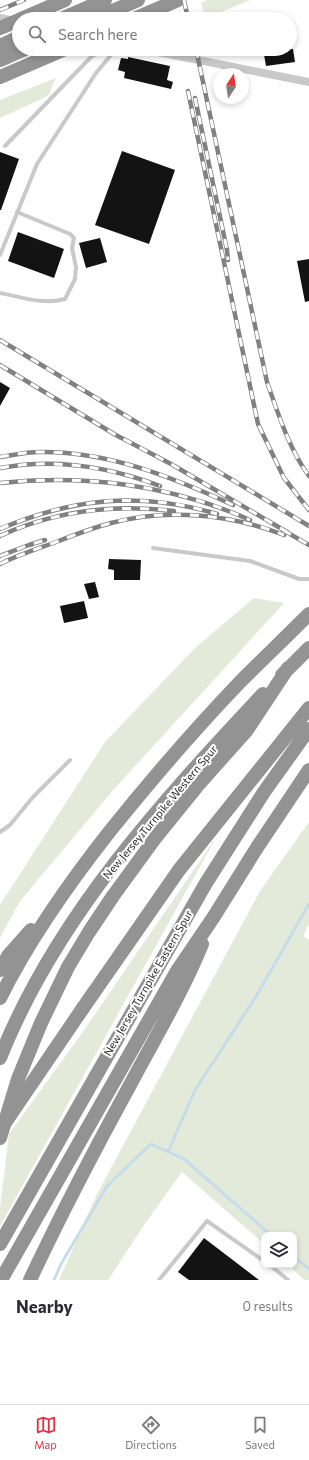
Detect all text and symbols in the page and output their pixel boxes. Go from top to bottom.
search box [12,12,297,56]
icon: search [26,23,48,45]
text: Search here [58,25,137,43]
north arrow [213,68,249,104]
street label: New Jersey Turnpike Western Spur [100,742,220,882]
street label: New Jersey Turnpike Eastern Spur [100,907,196,1058]
map controls [261,1232,297,1268]
button: layers [261,1232,297,1268]
text: Nearby [16,1296,73,1317]
text: 0 results [242,1298,293,1314]
tab: Map [34,1414,57,1451]
tab: Directions [125,1414,177,1451]
tab: Saved [245,1414,275,1451]

